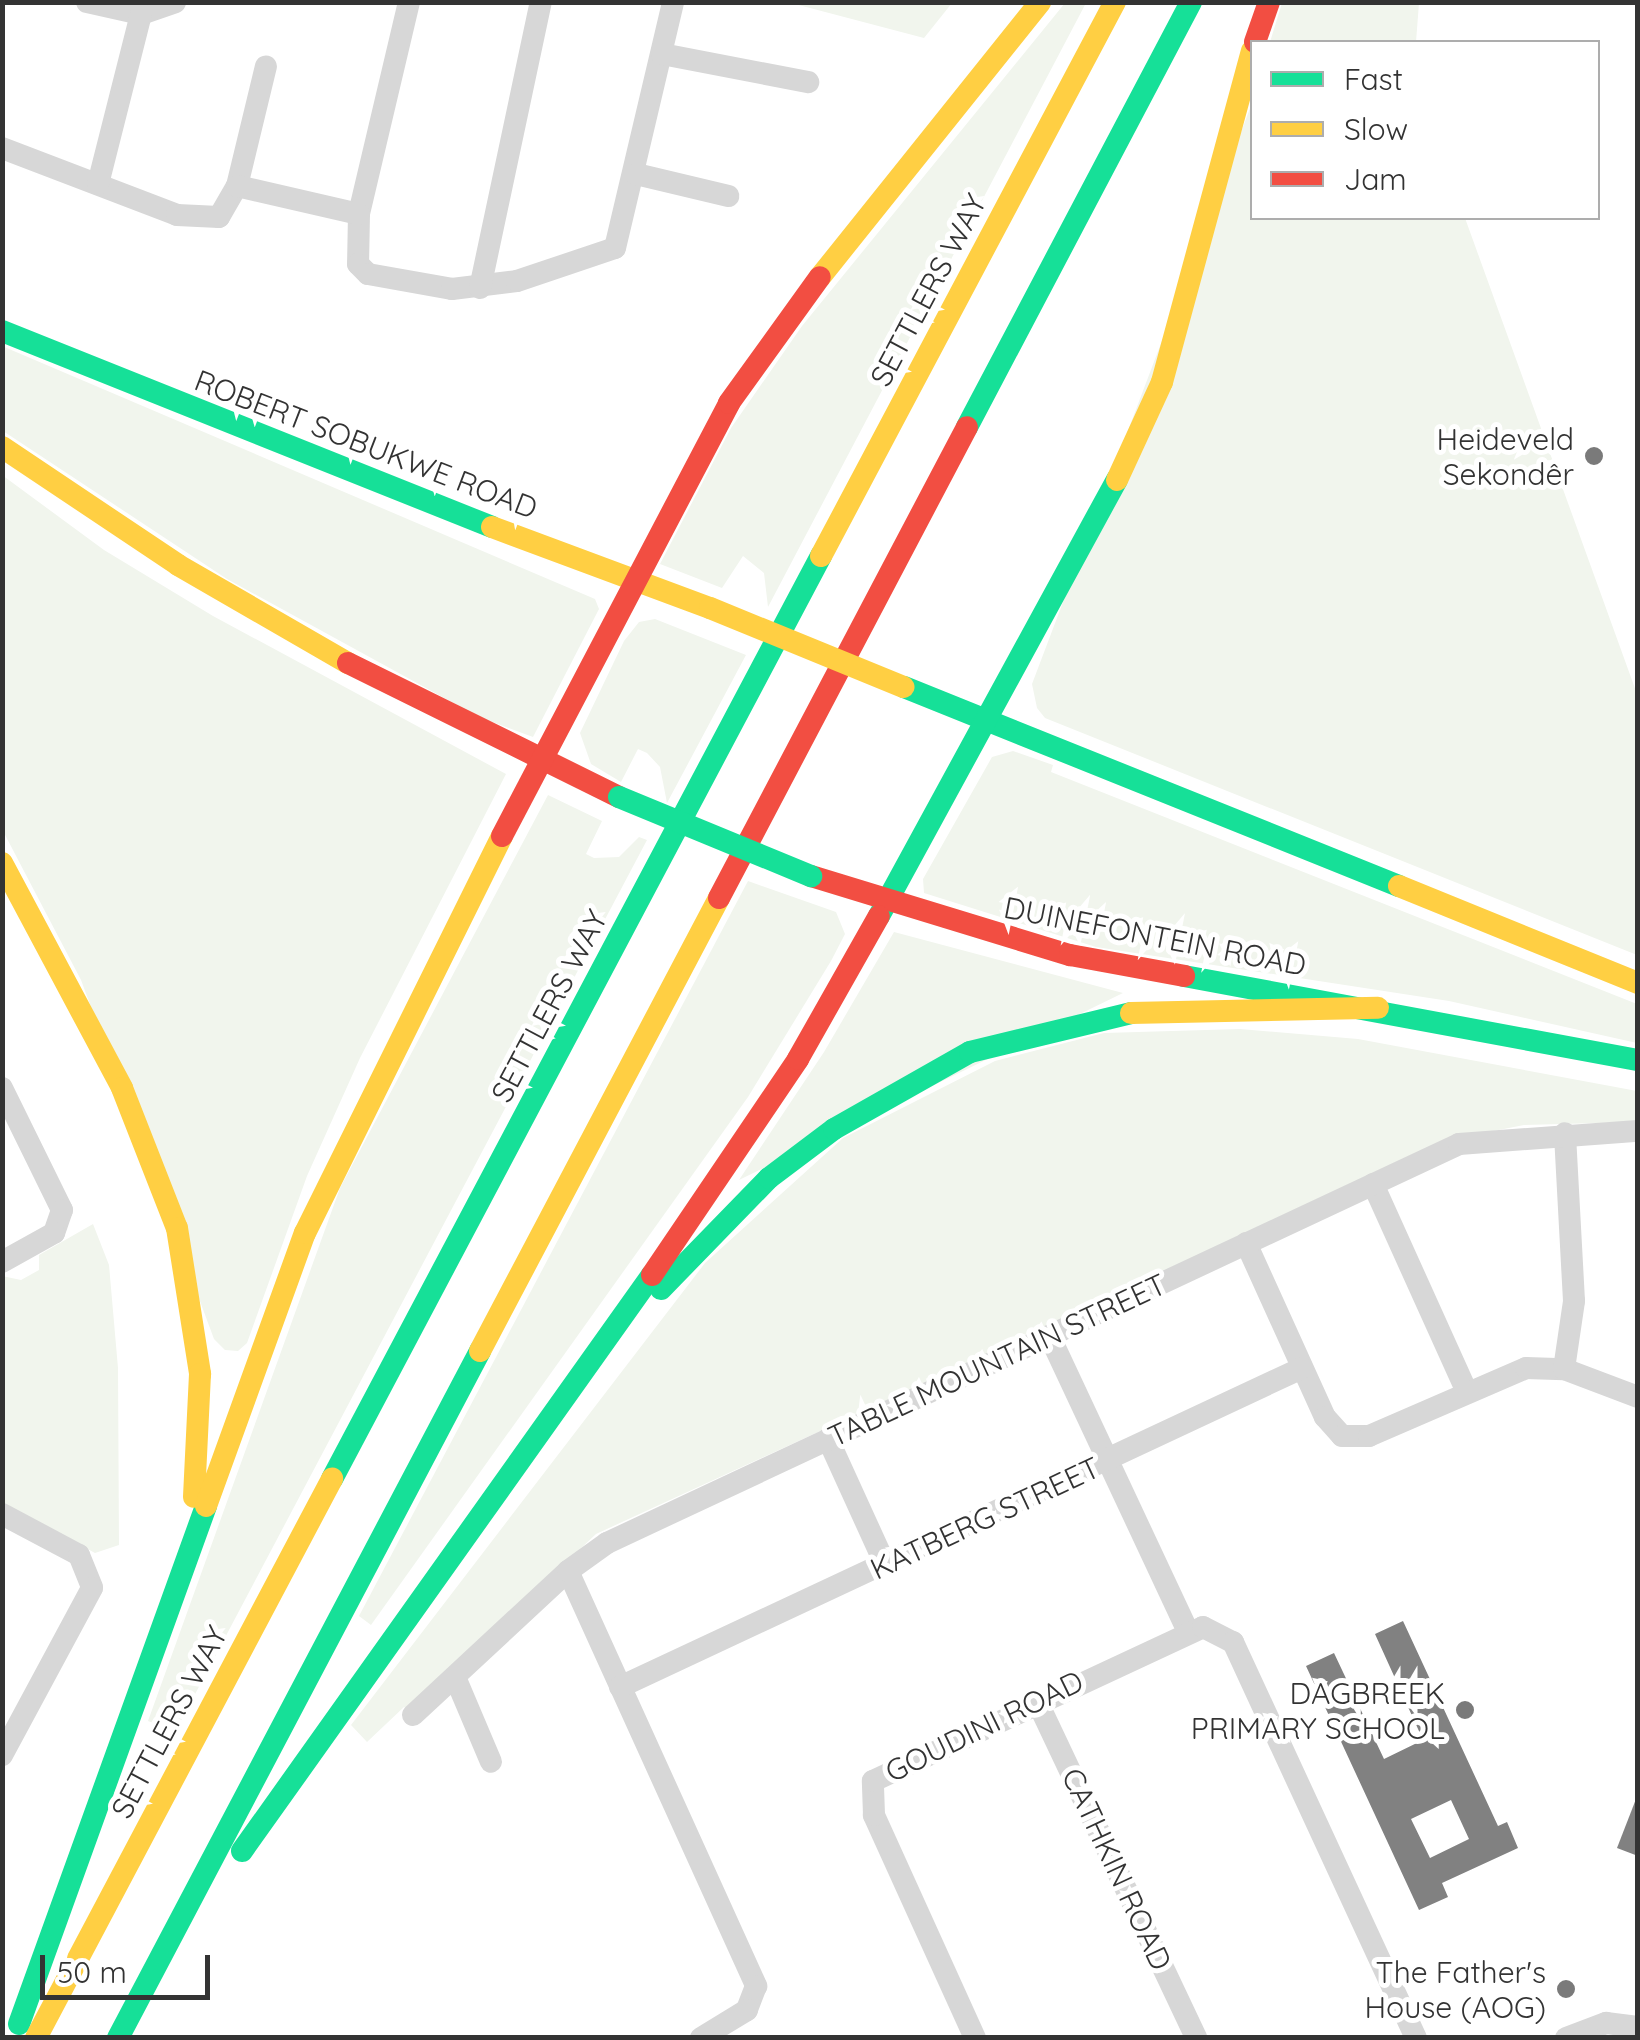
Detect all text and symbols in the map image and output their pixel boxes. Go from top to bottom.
legend [1250,40,1600,220]
text: Fast [1344,60,1403,98]
text: Slow [1344,110,1408,148]
text: Jam [1344,160,1407,198]
street label: SETTLERS WAY [862,188,994,392]
street label: ROBERT SOBUKWE ROAD [190,362,542,526]
place label: Heideveld Sekondêr [1437,421,1574,492]
marker: Heideveld Sekondêr [1583,445,1605,467]
street label: DUINEFONTEIN ROAD [1001,889,1309,983]
street label: SETTLERS WAY [483,904,615,1108]
street label: TABLE MOUNTAIN STREET [822,1266,1172,1454]
street label: KATBERG STREET [865,1449,1105,1587]
street label: SETTLERS WAY [103,1620,235,1824]
street label: GOUDINI ROAD [879,1663,1089,1789]
place label: DAGBREEK PRIMARY SCHOOL [1191,1675,1445,1746]
marker: DAGBREEK PRIMARY SCHOOL [1454,1699,1476,1721]
street label: CATHKIN ROAD [1054,1762,1180,1976]
scale bar [45,1935,215,1997]
text: 50 m [57,1953,127,1991]
place label: The Father's House (AOG) [1364,1954,1546,2024]
marker: The Father's House (AOG) [1555,1978,1577,2000]

